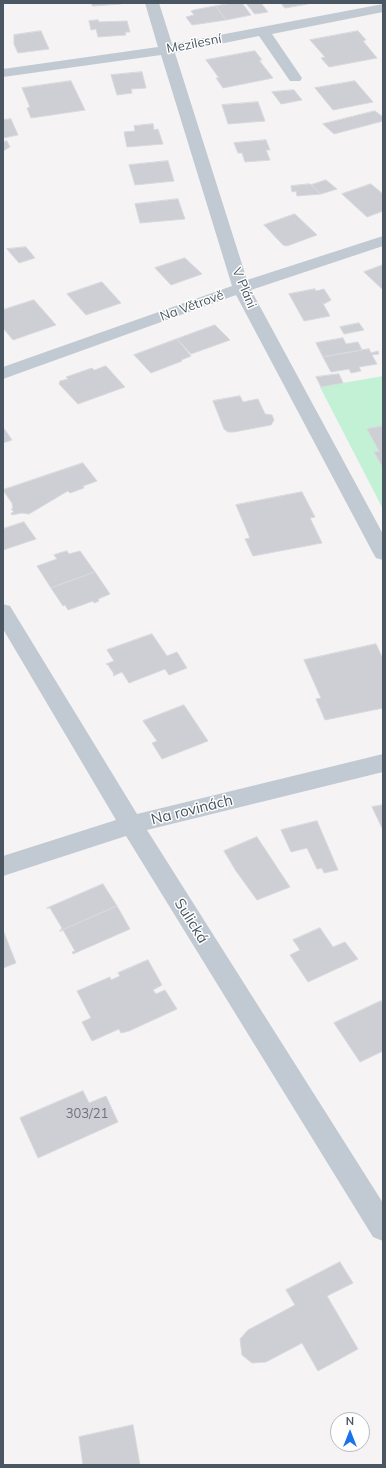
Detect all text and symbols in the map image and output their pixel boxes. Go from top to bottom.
street label: Mezilesní [165,31,223,57]
street label: V Pláni [229,265,259,311]
street label: Na Větrově [158,287,226,325]
street label: Na rovinách [149,791,235,829]
street label: Sulická [170,895,212,947]
house number: 303/21 [66,1106,108,1122]
north arrow [330,1412,370,1452]
text: N [346,1414,354,1428]

